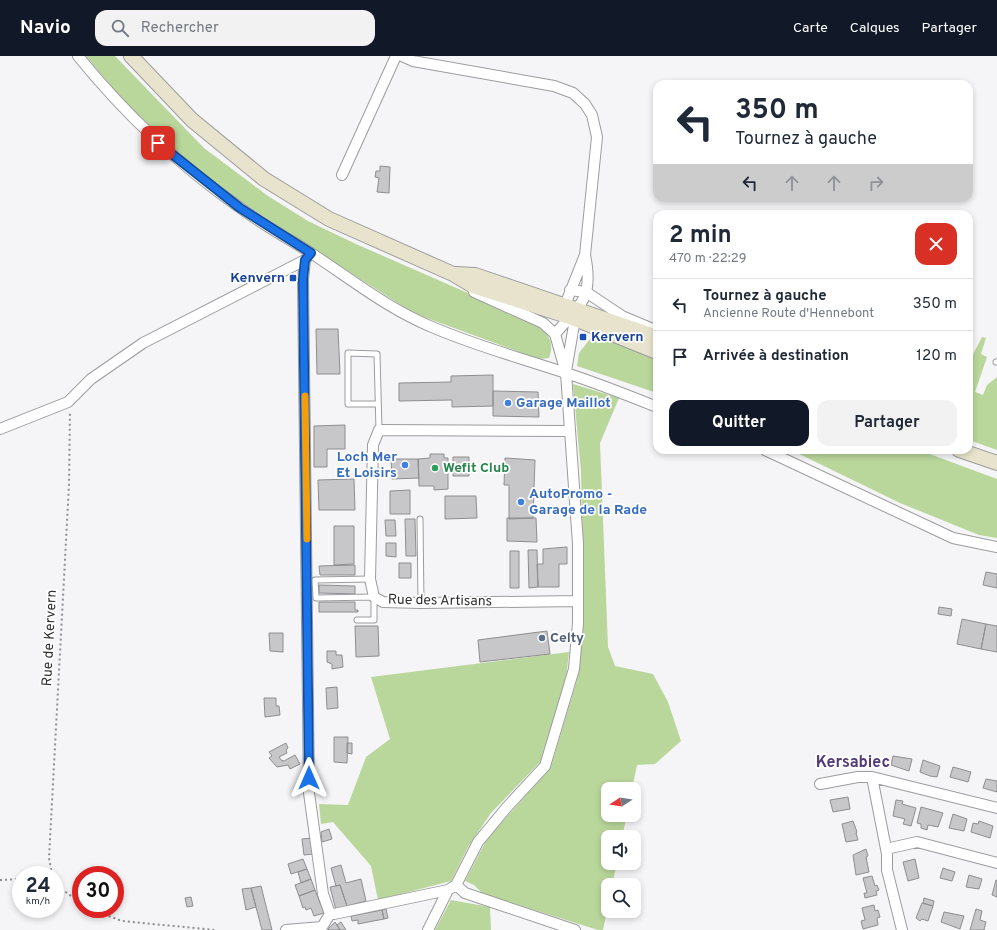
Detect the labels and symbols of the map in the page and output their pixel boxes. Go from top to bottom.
pin [141,126,175,160]
place label: Kenvern [230,270,285,287]
marker: Kenvern [288,273,298,283]
place label: Kervern [591,329,644,346]
marker: Kervern [578,332,588,342]
place label: Garage Maillot [516,395,611,412]
marker: Garage Maillot [503,398,513,408]
place label: Loch Mer Et Loisirs [336,449,397,482]
marker: Loch Mer Et Loisirs [400,460,410,470]
place label: Wefit Club [443,460,509,477]
marker: Wefit Club [430,463,440,473]
place label: AutoPromo - Garage de la Rade [529,486,647,519]
marker: AutoPromo - Garage de la Rade [516,497,526,507]
street label: Rue de Kervern [39,589,61,687]
street label: Rue des Artisans [388,592,492,610]
place label: Celty [550,630,584,647]
marker: Celty [537,633,547,643]
district label: Kersabiec [816,753,890,773]
position arrow [288,757,330,799]
north arrow [601,782,641,822]
speed limit sign: 30 [72,866,124,918]

